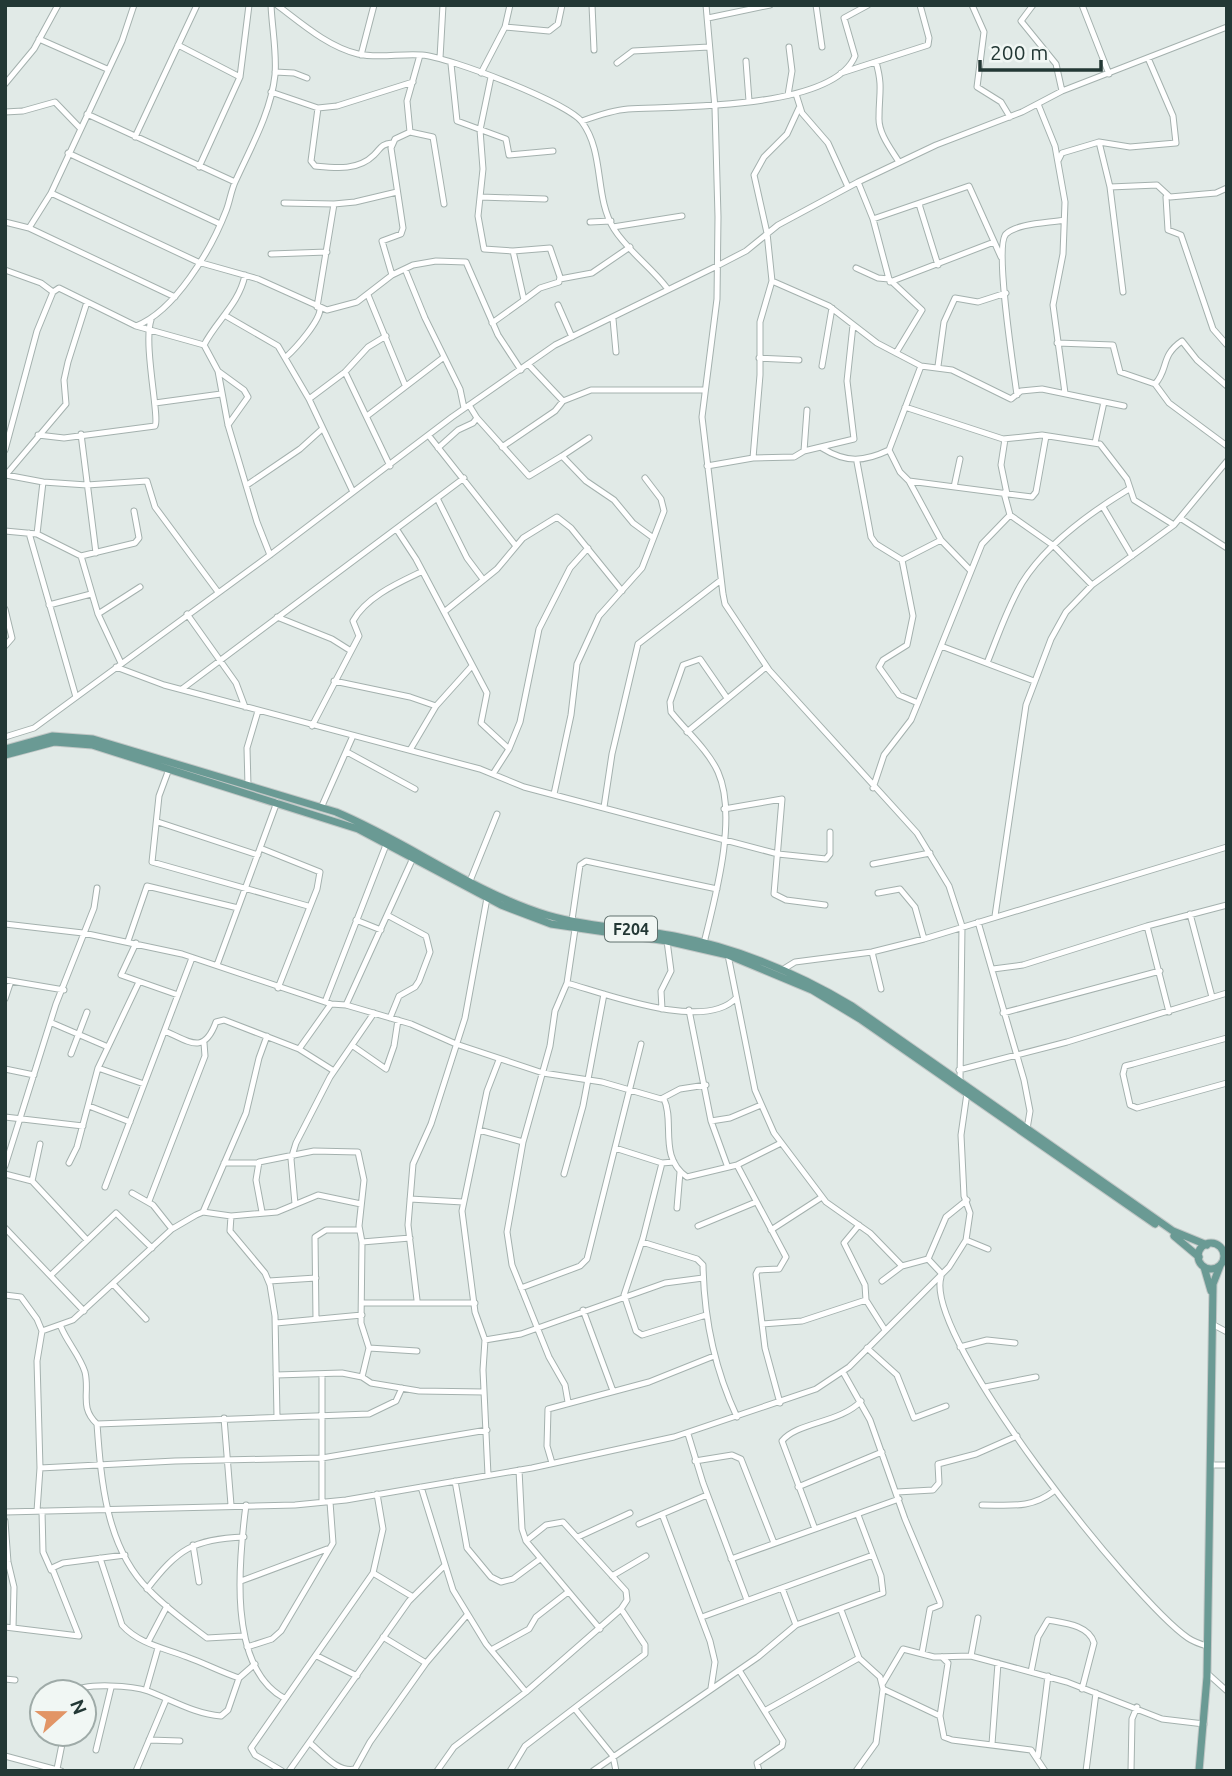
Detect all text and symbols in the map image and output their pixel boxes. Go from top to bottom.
scale bar [980,28,1101,72]
text: 200 m [990,40,1048,64]
road number: F204 [605,917,657,942]
north arrow [28,1678,98,1748]
text: N [66,1696,92,1717]

